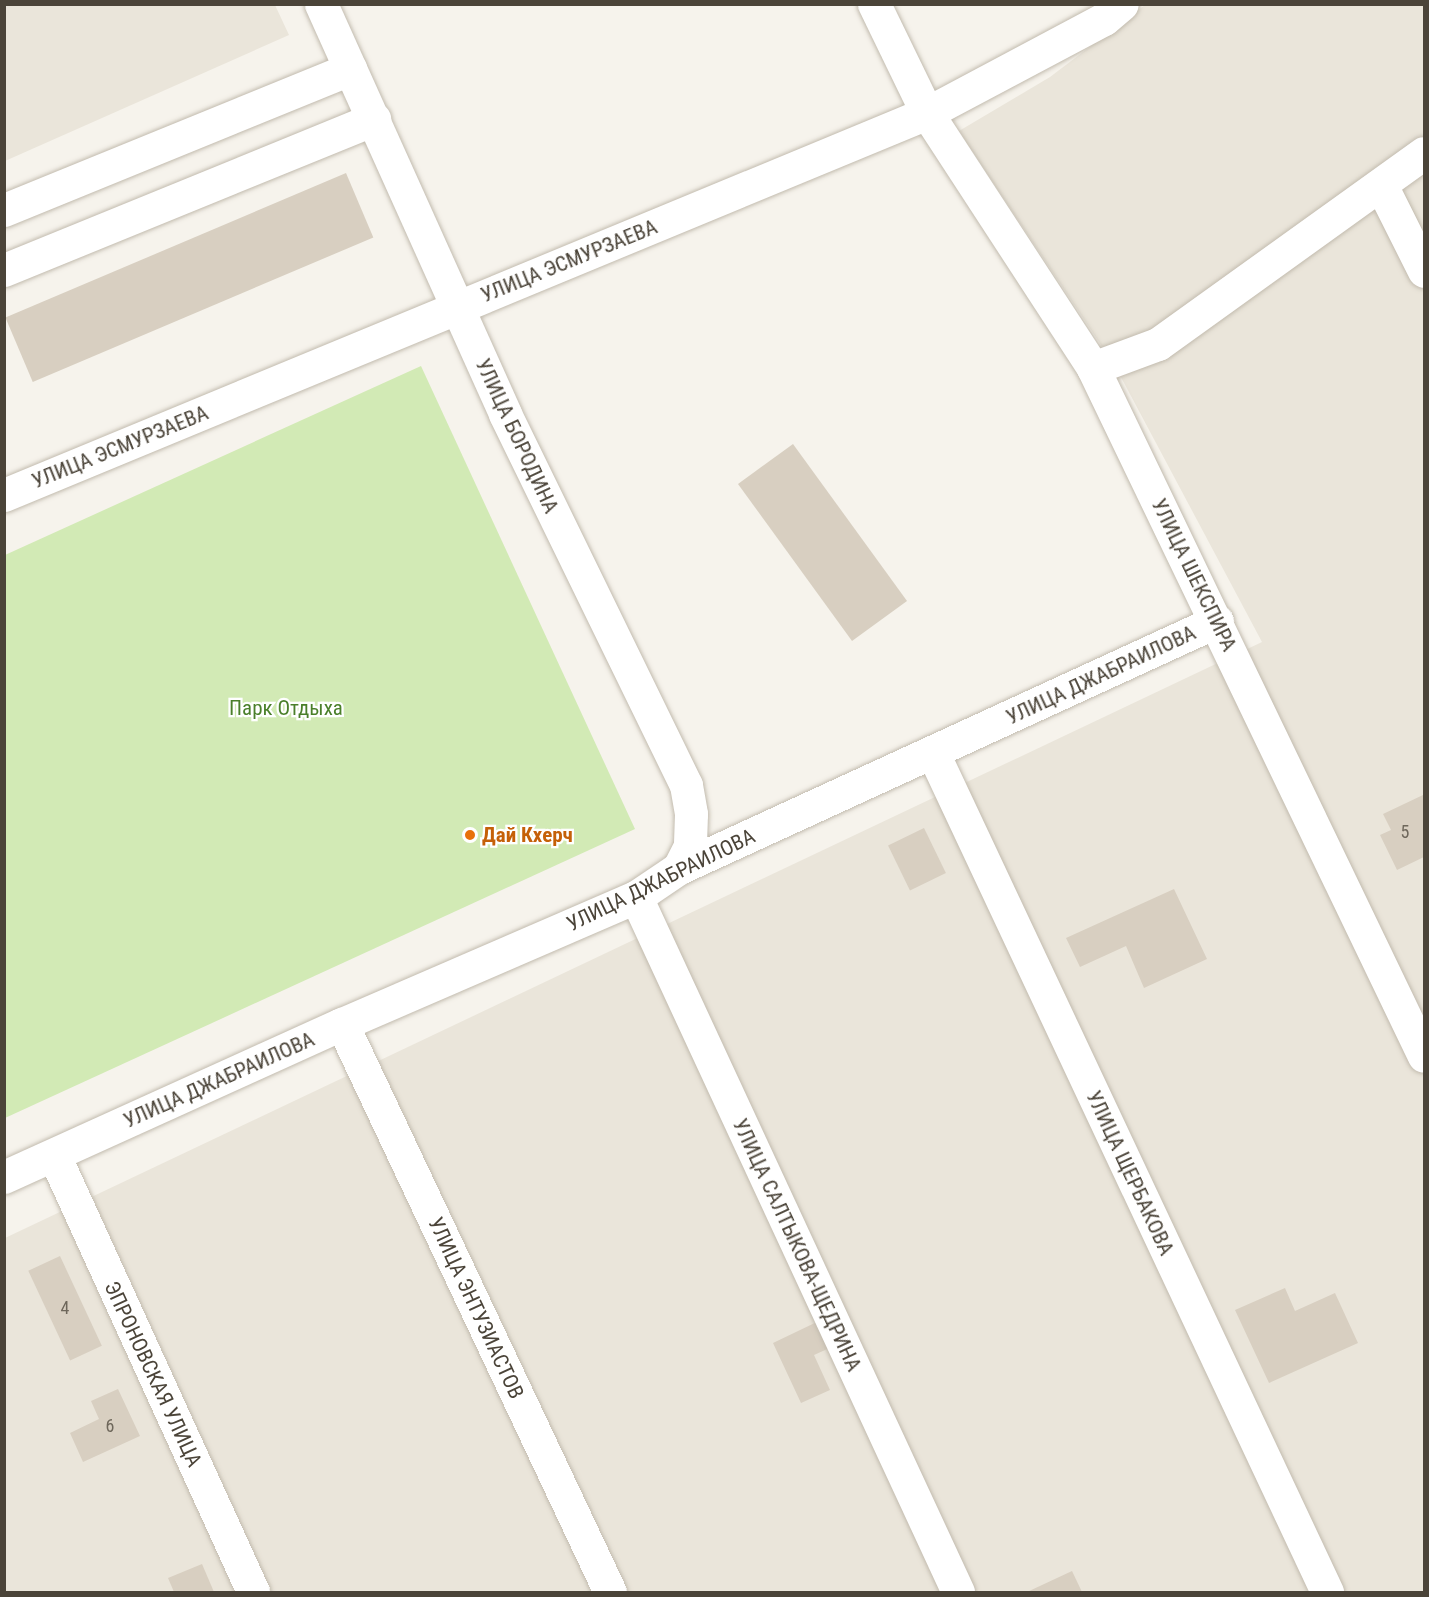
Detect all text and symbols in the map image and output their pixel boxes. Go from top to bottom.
street label: УЛИЦА ЭСМУРЗАЕВА [477,214,661,308]
street label: УЛИЦА БОРОДИНА [470,355,564,517]
street label: УЛИЦА ЭСМУРЗАЕВА [28,400,212,494]
street label: УЛИЦА ШЕКСПИРА [1146,495,1242,655]
street label: УЛИЦА ДЖАБРАИЛОВА [1002,620,1200,730]
park label: Парк Отдыха [229,695,343,721]
house number: 5 [1401,821,1409,843]
place label: Дай Кхерч [482,822,573,848]
street label: УЛИЦА ДЖАБРАИЛОВА [563,823,759,937]
marker: Дай Кхерч [463,828,477,842]
street label: УЛИЦА ДЖАБРАИЛОВА [120,1027,318,1133]
street label: УЛИЦА ЩЕРБАКОВА [1081,1087,1179,1259]
street label: УЛИЦА САЛТЫКОВА-ЩЕДРИНА [727,1115,867,1375]
street label: УЛИЦА ЭНТУЗИАСТОВ [423,1213,529,1403]
street label: ЭПРОНОВСКАЯ УЛИЦА [99,1277,207,1471]
house number: 4 [61,1297,69,1319]
house number: 6 [106,1415,114,1437]

